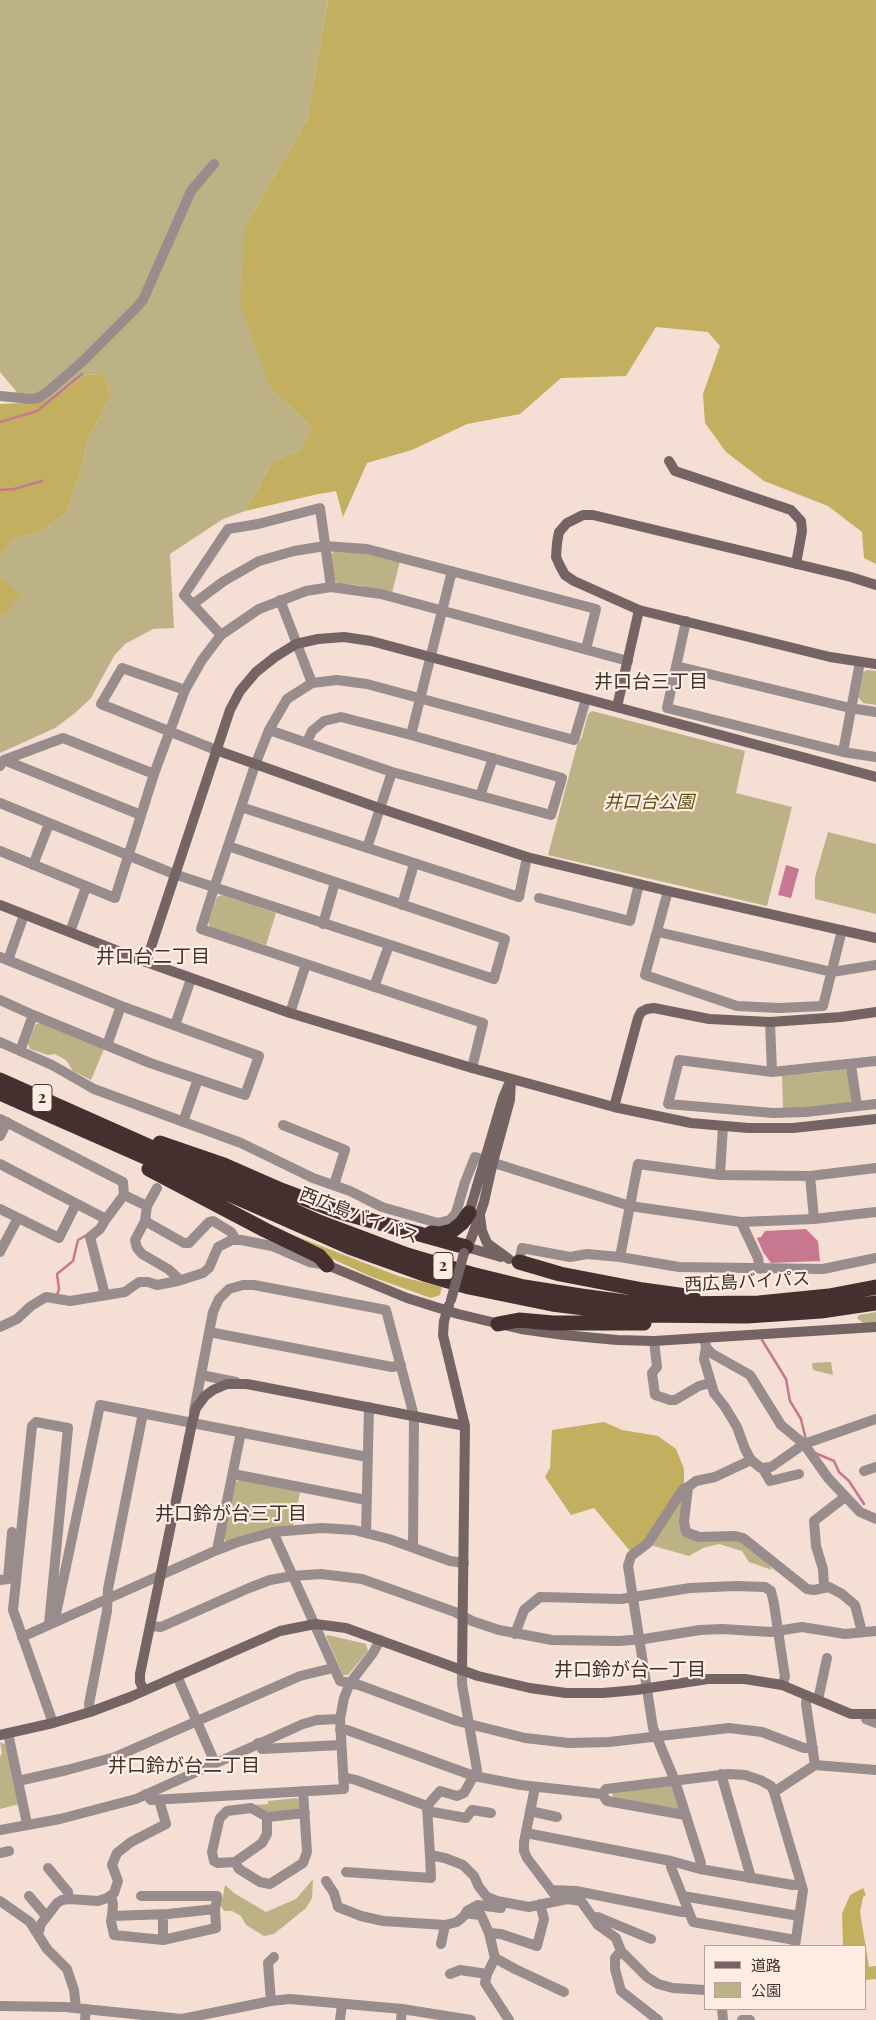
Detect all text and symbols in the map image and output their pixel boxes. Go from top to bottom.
district label: 井口台三丁目 [594,671,708,693]
park label: 井口台公園 [604,791,694,813]
district label: 井口台二丁目 [96,946,210,968]
road number: 2 [32,1084,52,1112]
street label: 西広島バイパス [296,1183,422,1249]
road number: 2 [433,1252,453,1280]
street label: 西広島バイパス [684,1268,810,1296]
district label: 井口鈴が台三丁目 [155,1503,307,1525]
district label: 井口鈴が台一丁目 [554,1659,706,1681]
district label: 井口鈴が台二丁目 [108,1755,260,1777]
legend [704,1945,866,2010]
text: 道路 [751,1955,781,1975]
text: 公園 [751,1980,781,2000]

